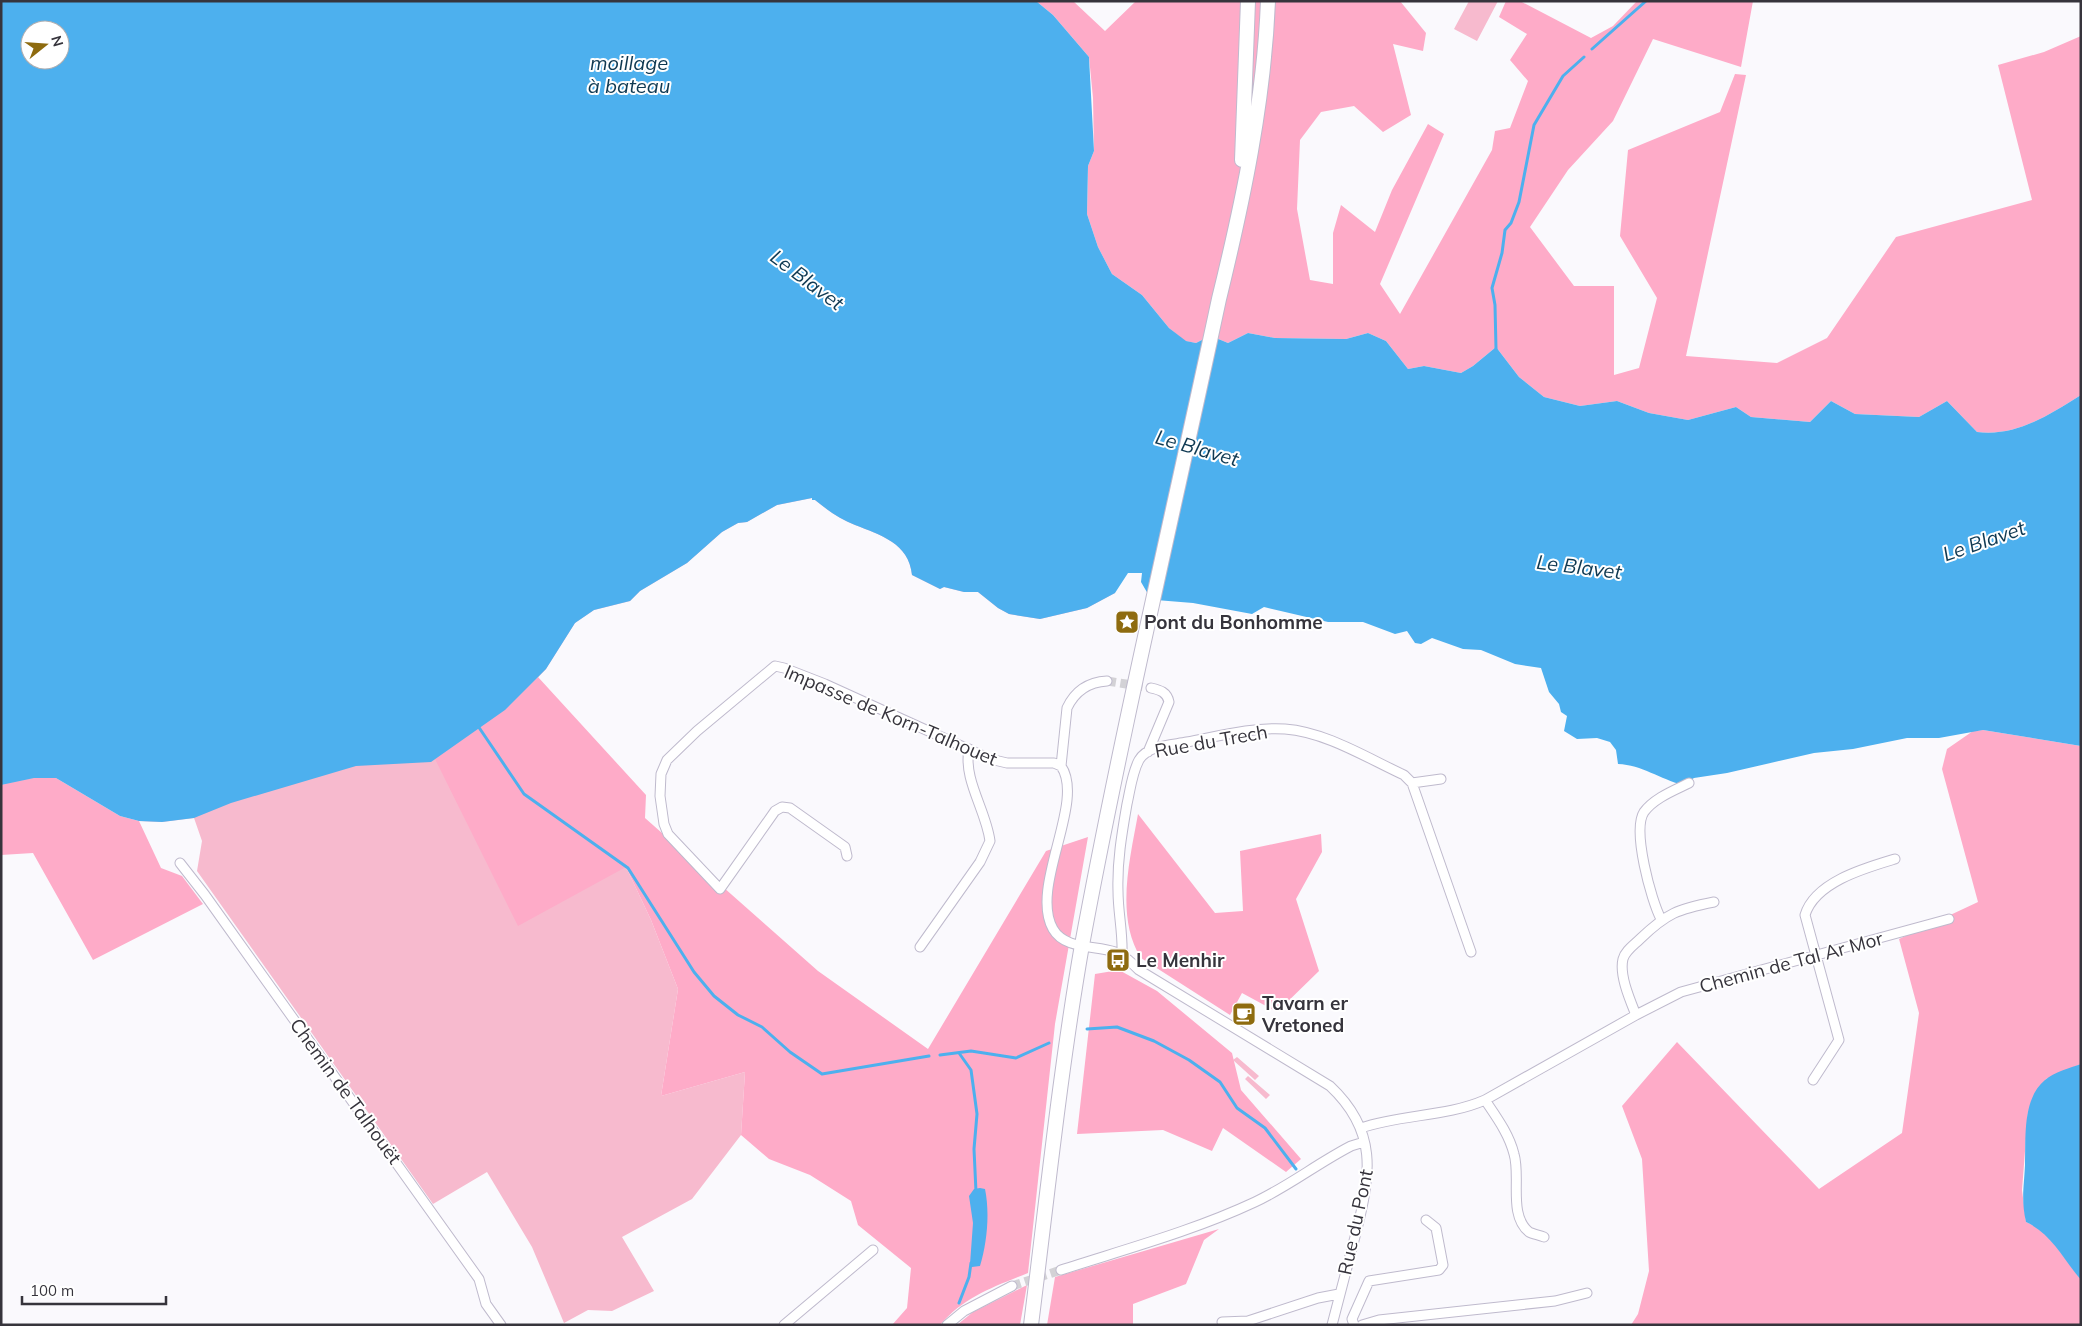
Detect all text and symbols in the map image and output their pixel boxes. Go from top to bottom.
north arrow [20,20,70,70]
text: N [47,34,68,49]
water label: moillage à bateau [588,50,670,98]
water label: Le Blavet [766,244,850,316]
water label: Le Blavet [1153,424,1243,472]
water label: Le Blavet [1939,514,2029,566]
water label: Le Blavet [1535,549,1624,584]
place icon: Pont du Bonhomme [1114,609,1140,635]
place label: Pont du Bonhomme [1144,610,1323,634]
street label: Impasse de Korn-Talhouet [781,659,1001,771]
street label: Rue du Trech [1153,719,1269,763]
street label: Chemin de Tal Ar Mor [1697,926,1886,998]
bus stop icon: Le Menhir [1105,947,1131,973]
place label: Le Menhir [1136,948,1225,972]
place label: Tavarn er Vretoned [1261,991,1348,1037]
cafe icon: Tavarn er Vretoned [1231,1001,1257,1027]
street label: Chemin de Talhouët [285,1013,407,1169]
street label: Rue du Pont [1332,1167,1378,1277]
scale bar [22,1274,166,1306]
text: 100 m [30,1281,74,1300]

